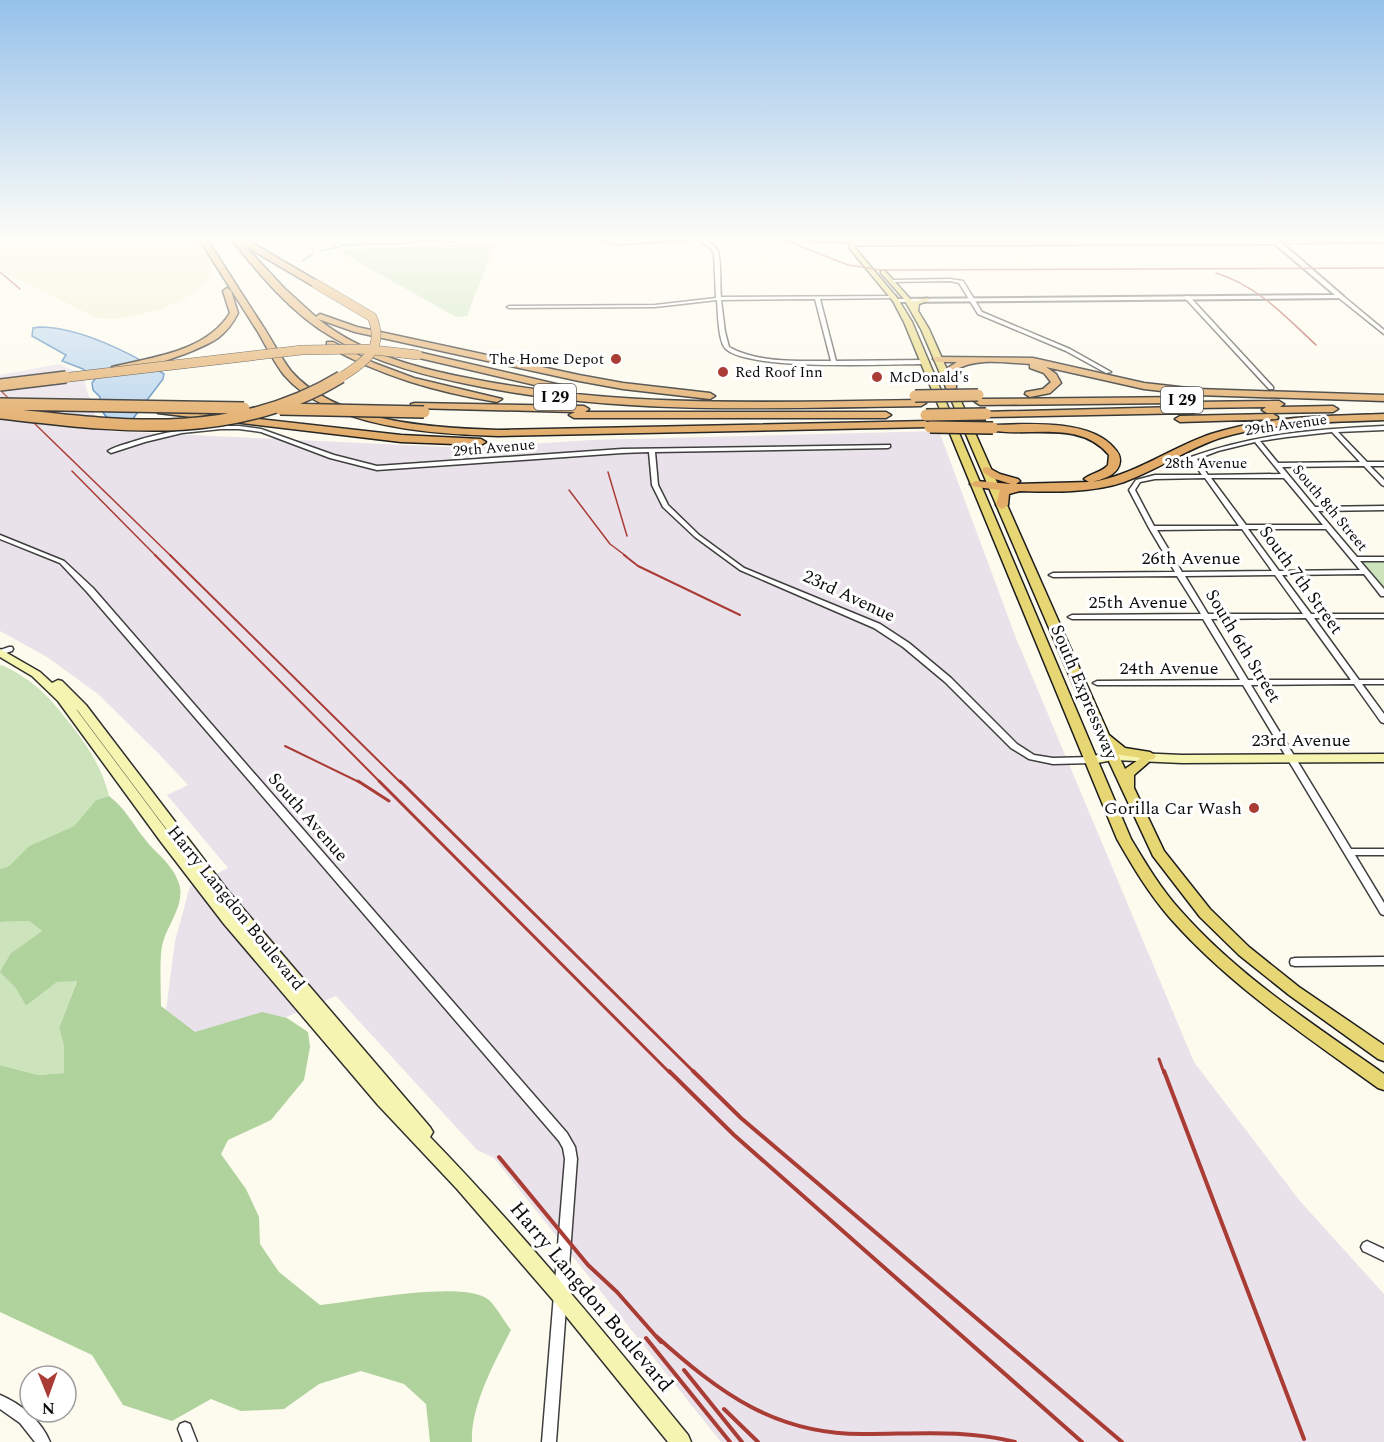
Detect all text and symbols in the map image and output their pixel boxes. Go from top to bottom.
place label: The Home Depot [489,348,604,371]
marker: The Home Depot [609,352,623,366]
place label: Red Roof Inn [735,361,823,384]
marker: Red Roof Inn [716,365,730,379]
place label: McDonald's [889,366,969,389]
marker: McDonald's [870,370,884,384]
road number: I 29 [534,384,576,410]
road number: I 29 [1161,387,1203,413]
street label: 29th Avenue [1244,408,1328,442]
street label: 29th Avenue [452,433,536,463]
street label: 28th Avenue [1165,452,1247,475]
street label: South 8th Street [1287,460,1373,556]
street label: South 7th Street [1252,520,1350,640]
street label: 26th Avenue [1142,545,1240,572]
street label: 23rd Avenue [798,563,900,629]
street label: South 6th Street [1198,584,1288,708]
street label: 25th Avenue [1089,589,1187,616]
street label: South Expressway [1043,620,1125,765]
street label: 24th Avenue [1120,655,1218,682]
street label: 23rd Avenue [1251,727,1351,754]
street label: South Avenue [262,766,354,868]
place label: Gorilla Car Wash [1104,795,1242,822]
marker: Gorilla Car Wash [1247,801,1261,815]
street label: Harry Langdon Boulevard [161,819,311,997]
street label: Harry Langdon Boulevard [501,1195,681,1399]
north arrow [18,1364,78,1424]
text: N [42,1396,55,1420]

